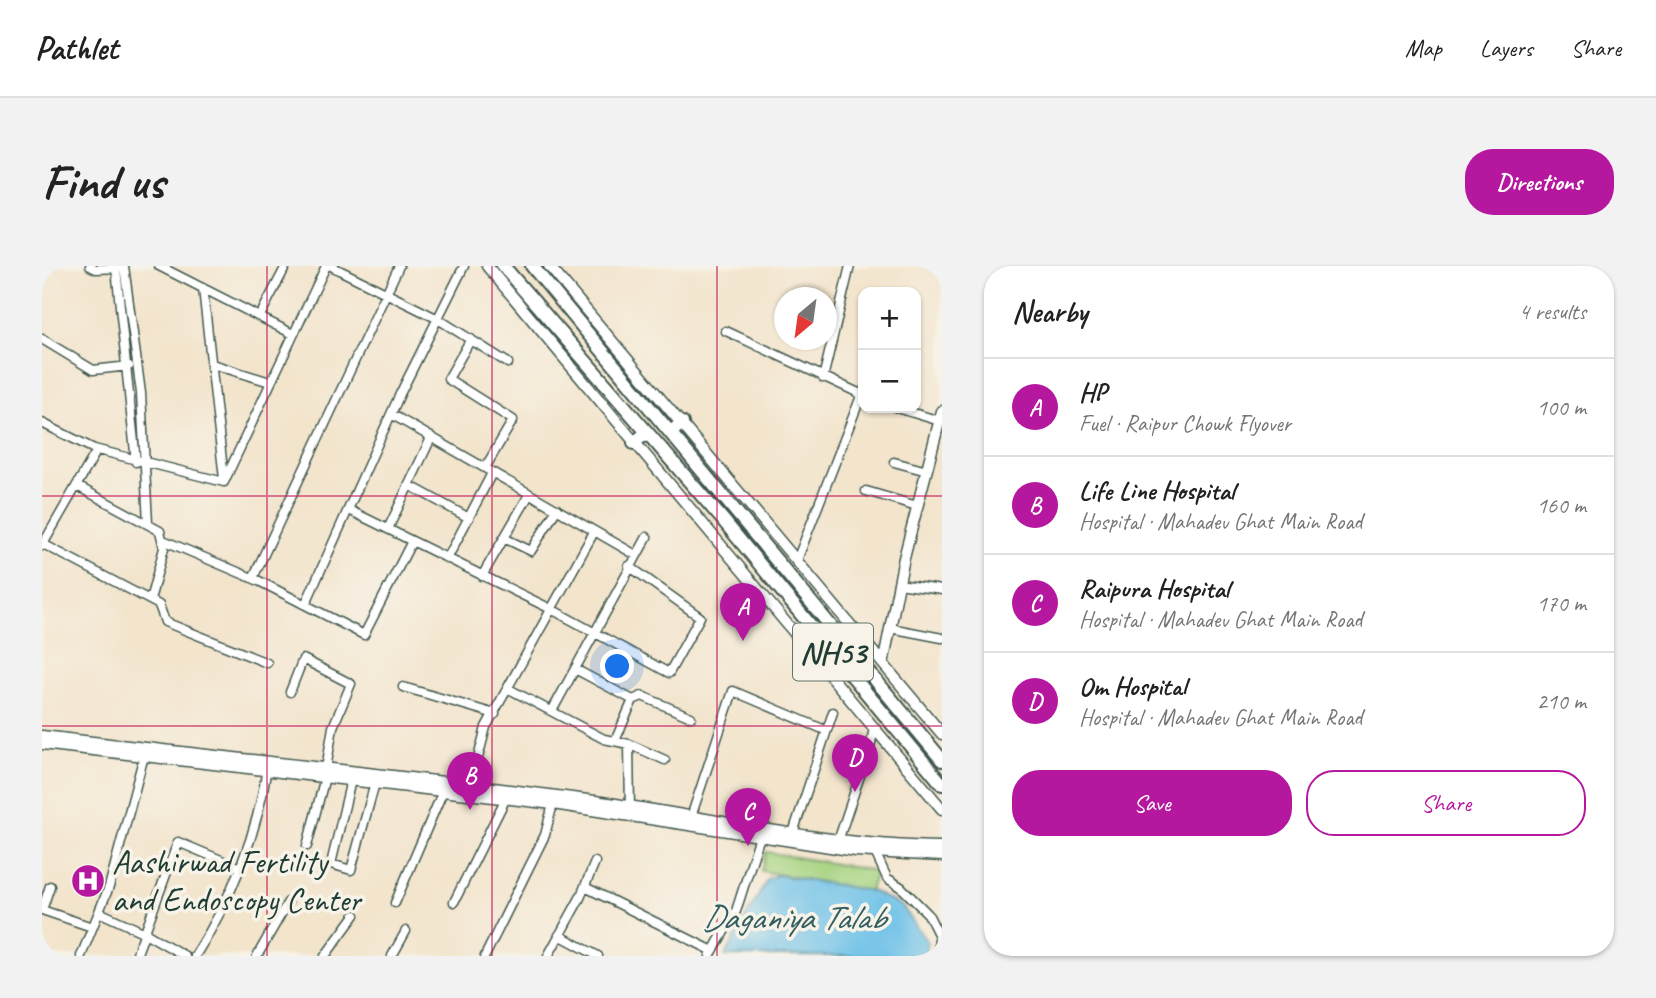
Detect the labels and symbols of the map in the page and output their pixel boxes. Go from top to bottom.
north arrow [774,287,837,350]
pin: A [720,583,766,641]
road number: NH53 [793,624,873,680]
your location [600,649,634,683]
pin: D [832,734,878,792]
pin: B [447,752,493,810]
pin: C [725,788,771,846]
place label: Aashirwad Fertility and Endoscopy Center [112,841,363,921]
hospital icon: Aashirwad Fertility and Endoscopy Center [69,862,107,900]
water label: Daganiya Talab [702,895,889,940]

